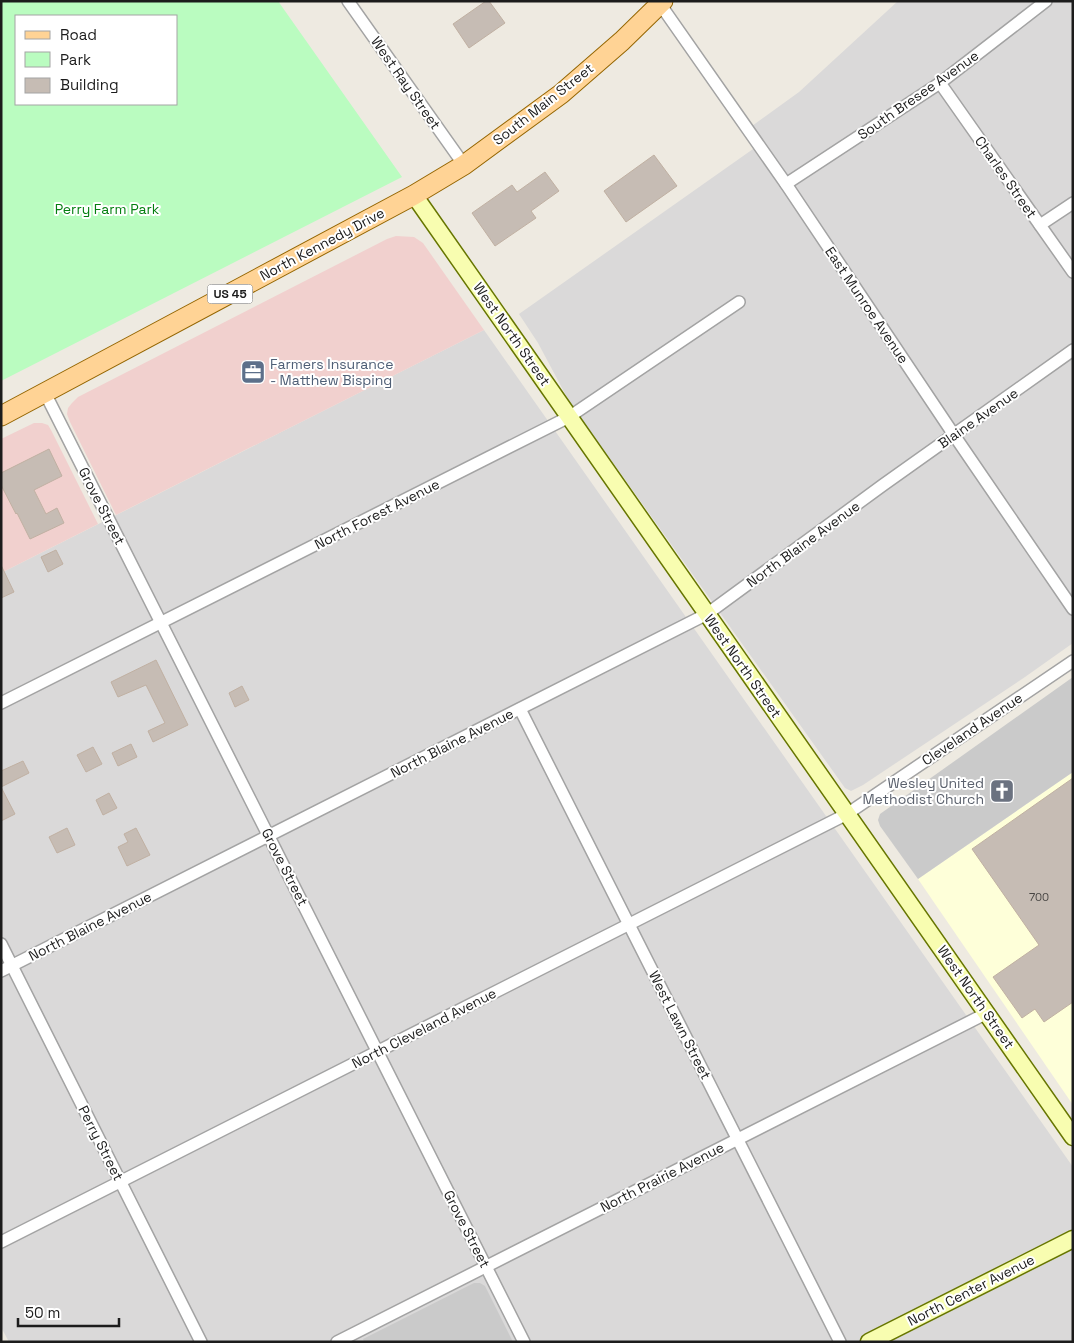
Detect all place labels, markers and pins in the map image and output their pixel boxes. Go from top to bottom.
place label: Farmers Insurance - Matthew Bisping [270,355,394,389]
office icon: Farmers Insurance - Matthew Bisping [240,359,266,385]
place label: Wesley United Methodist Church [862,774,984,808]
church icon: Wesley United Methodist Church [989,778,1015,804]

